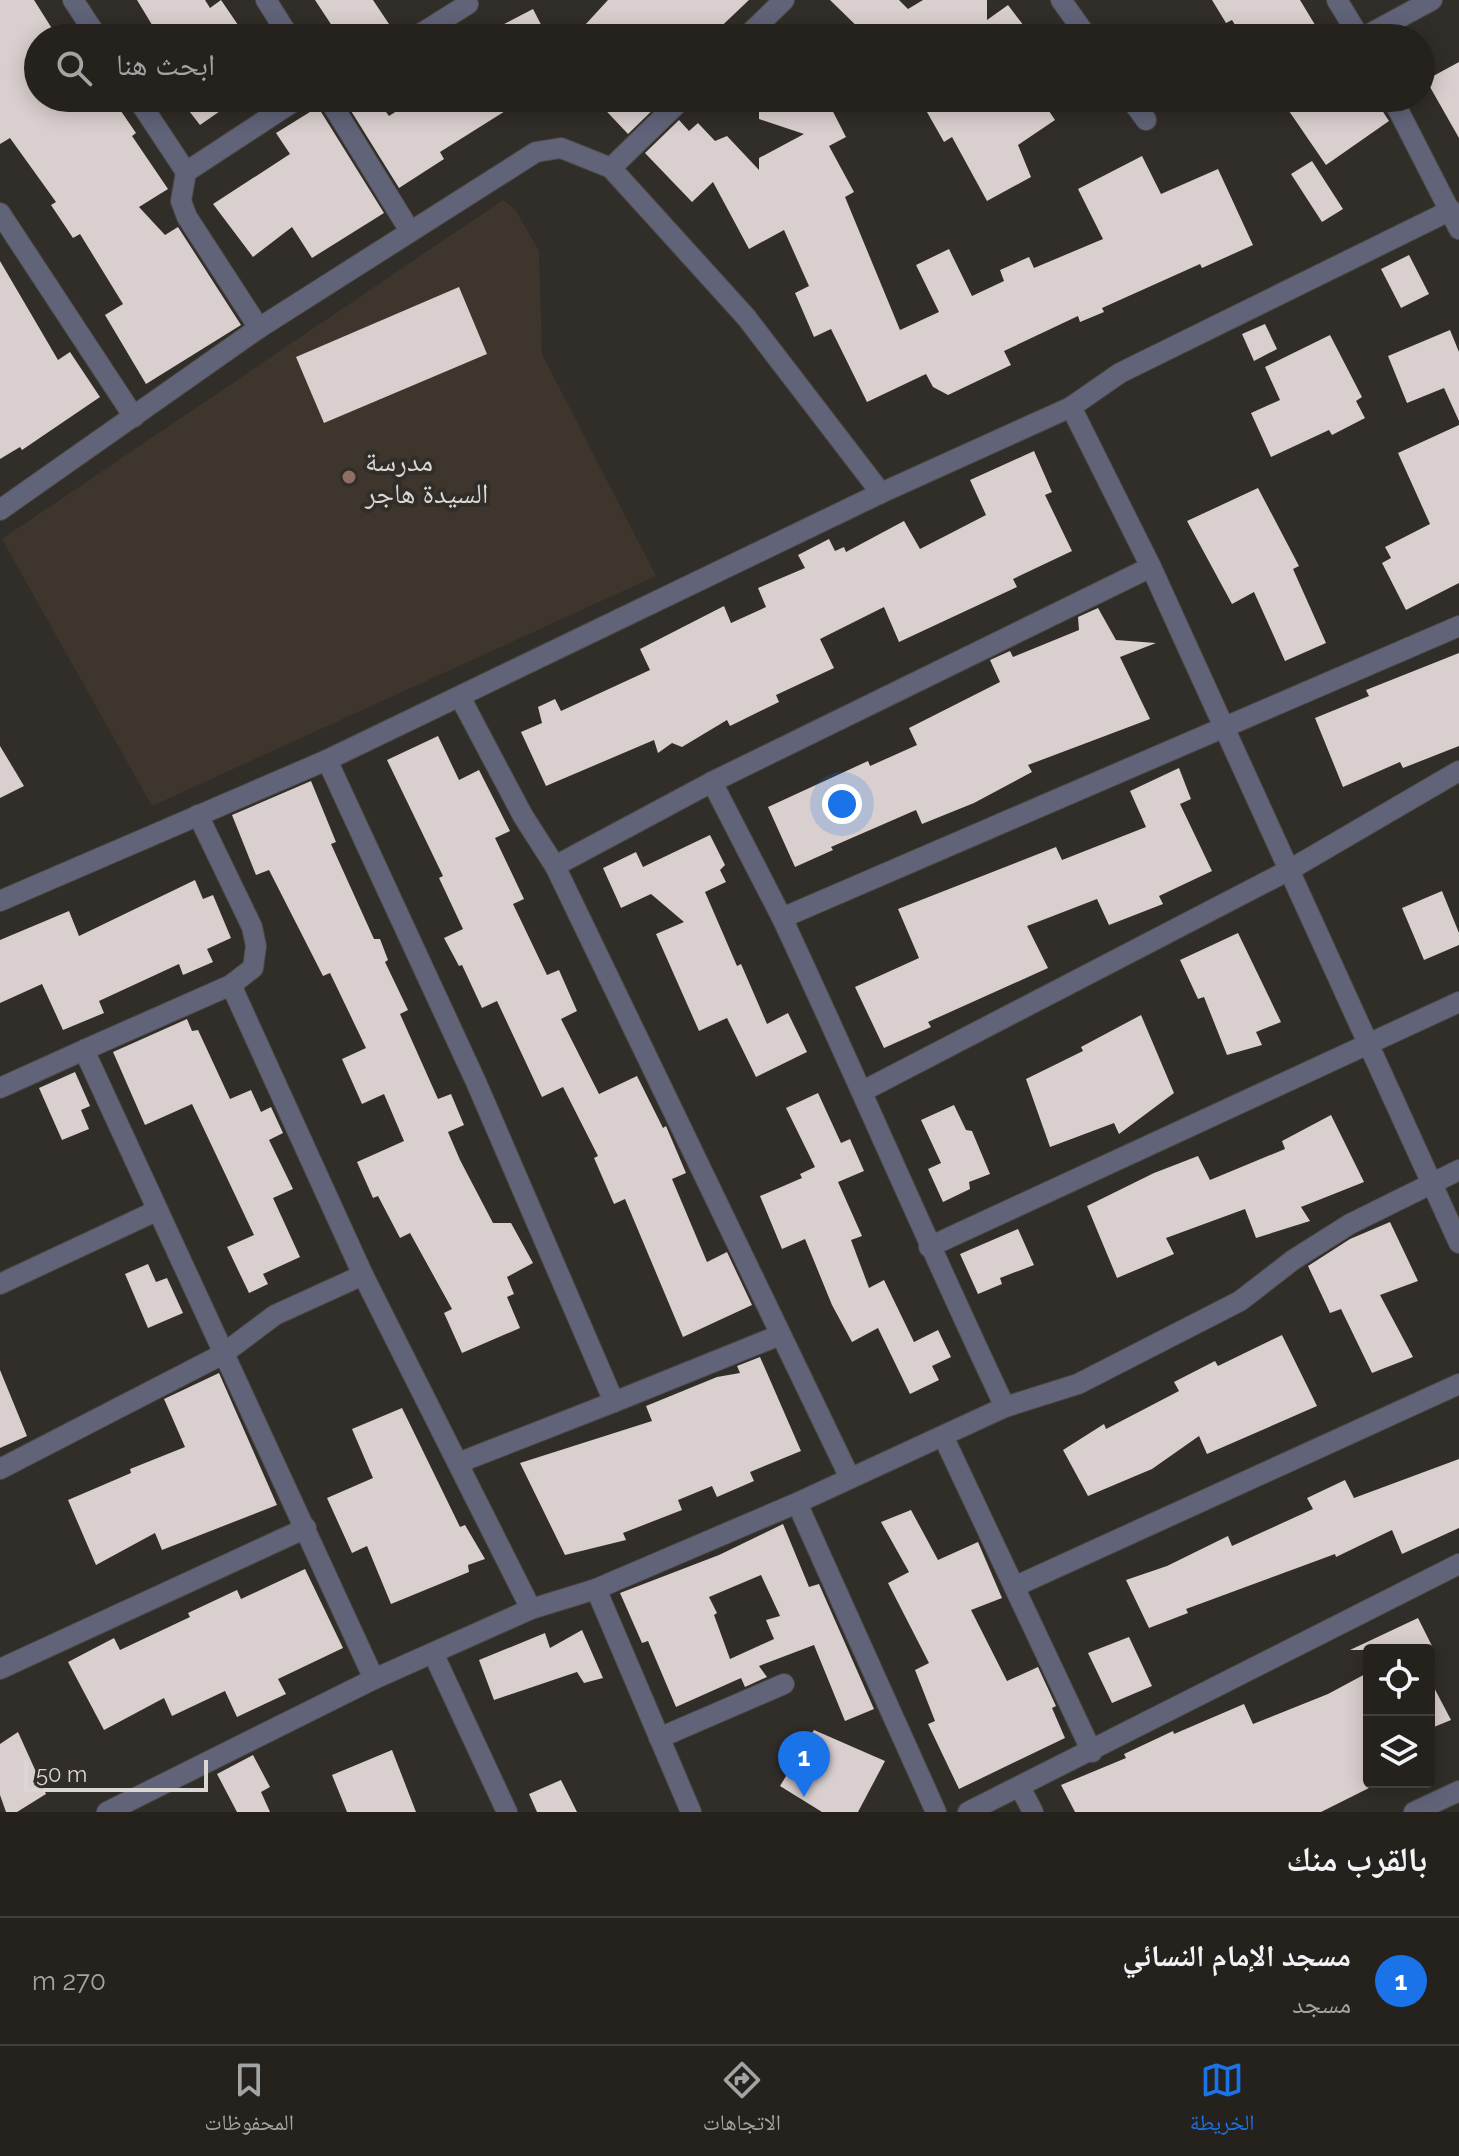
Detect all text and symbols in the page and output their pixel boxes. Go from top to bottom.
search box [24,24,1435,112]
icon: search [52,46,96,90]
text: ابحث هنا [116,47,215,82]
place label: مدرسة السيدة هاجر [364,445,489,510]
marker: مدرسة السيدة هاجر [340,468,358,486]
your location [822,784,862,824]
map controls [1363,1644,1435,1788]
button: locate [1363,1644,1435,1716]
button: layers [1363,1716,1435,1788]
pin: 1 [778,1731,830,1797]
scale bar [24,1756,208,1792]
text: 50 m [36,1761,87,1787]
text: بالقرب منك [1286,1839,1427,1879]
text: مسجد الإمام النسائي [1122,1938,1351,1973]
text: 270 m [32,1966,106,1996]
text: 1 [1395,1966,1407,1996]
text: مسجد [1292,1989,1351,2019]
tab: المحفوظات [204,2058,294,2144]
tab: الاتجاهات [703,2058,781,2144]
tab: الخريطة [1190,2058,1255,2144]

